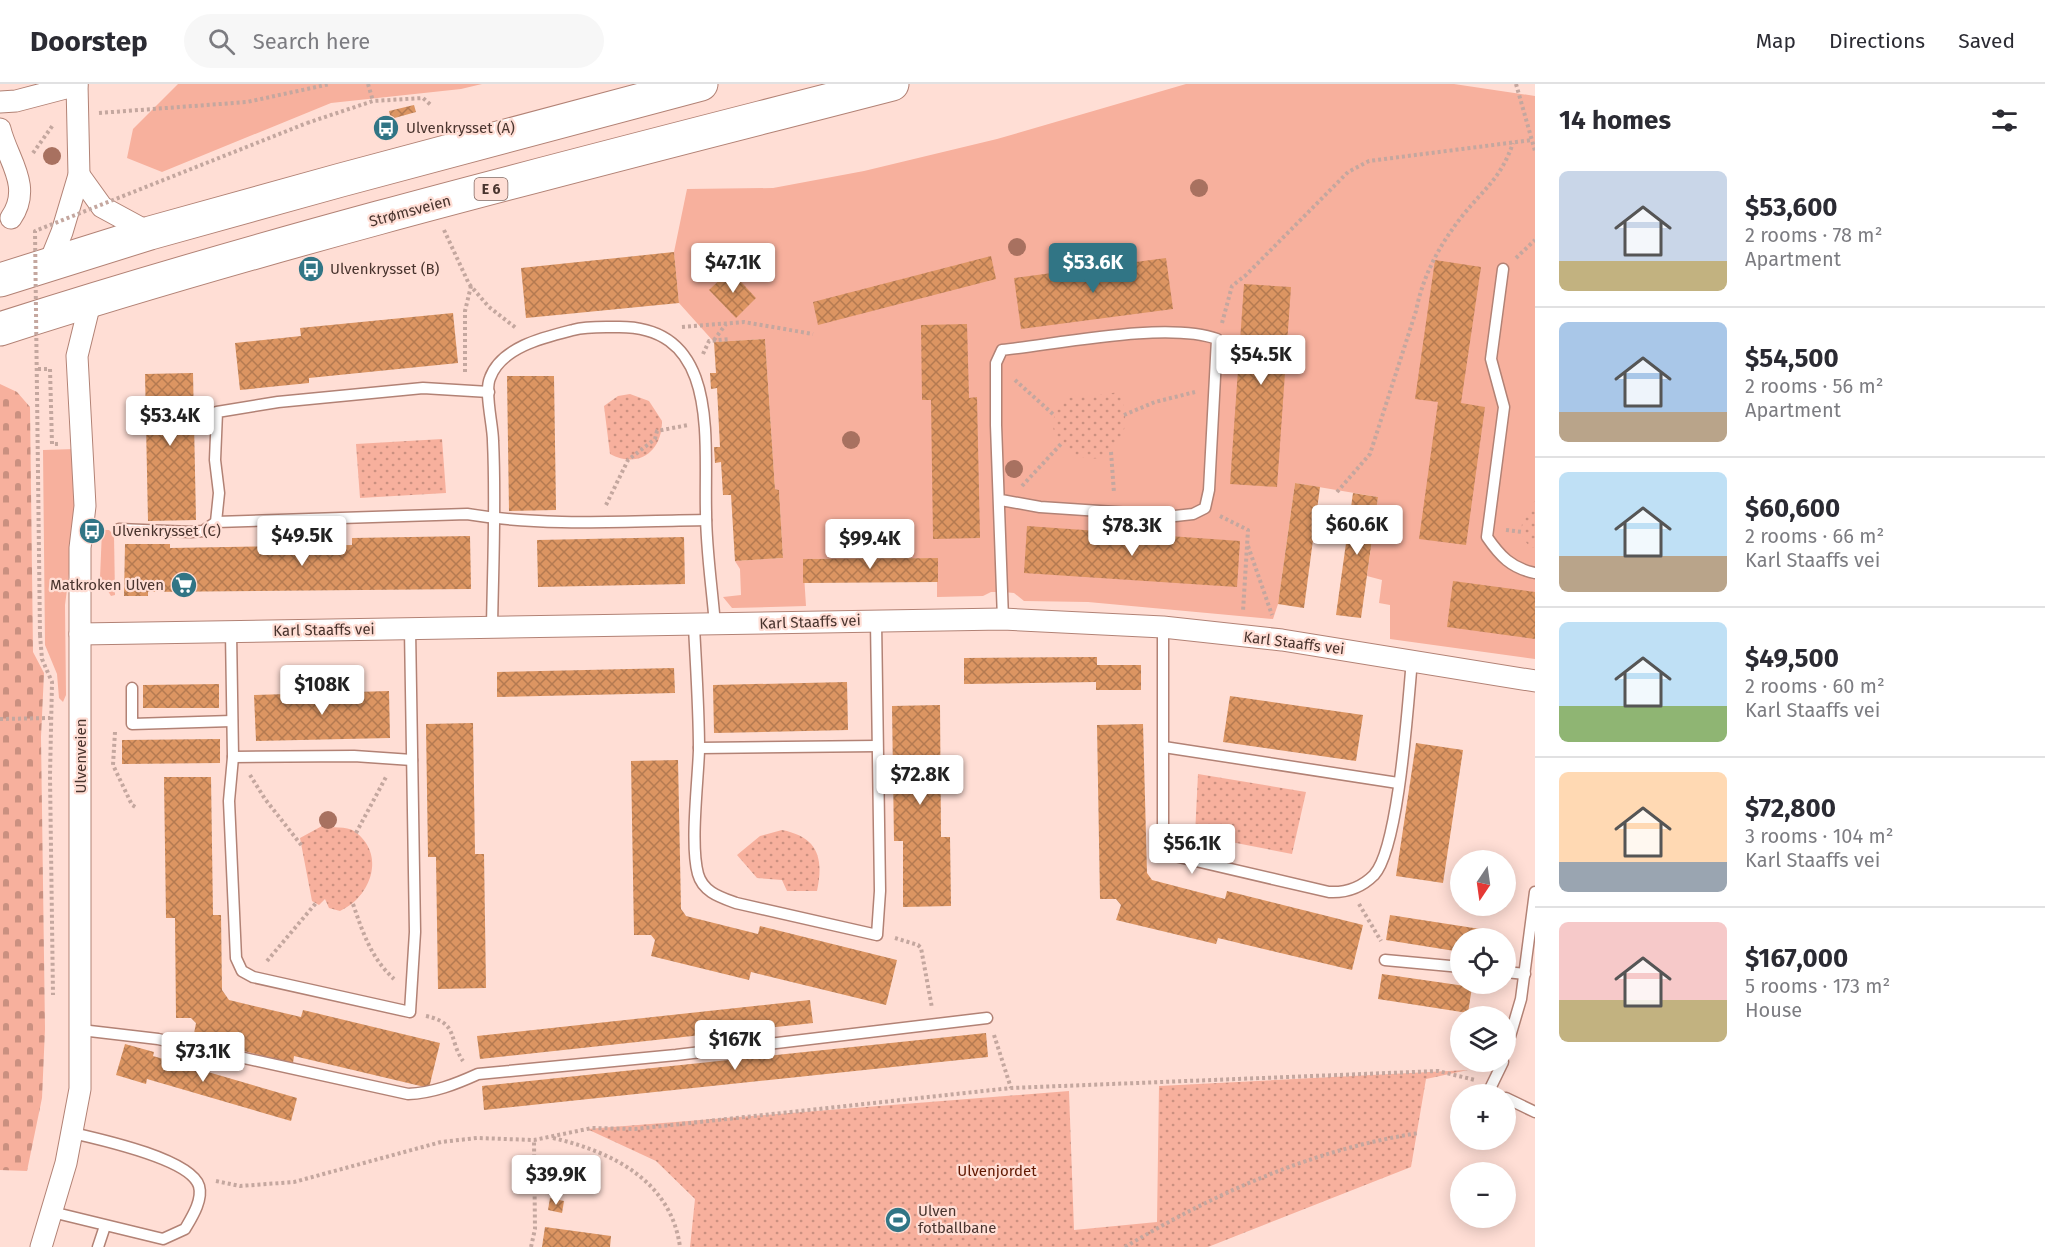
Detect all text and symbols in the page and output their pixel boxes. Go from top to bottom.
search box [184,14,604,68]
text: Doorstep [30,25,148,58]
icon: search [205,25,238,58]
text: Search here [253,28,370,55]
text: Map [1756,28,1796,54]
text: Directions [1829,28,1925,54]
text: Saved [1958,28,2015,54]
icon: filters [1988,104,2021,137]
text: 14 homes [1559,105,1671,136]
bus stop icon: Ulvenkrysset (A) [371,113,401,143]
place label: Ulvenkrysset (A) [406,119,515,137]
road number: E 6 [474,178,508,200]
street label: Strømsveien [367,191,453,231]
text: $53,600 [1745,192,1838,223]
icon: home [1607,195,1679,267]
text: 2 rooms · 78 m² [1745,223,1882,247]
pin: $47.1K [684,243,782,294]
pin: $53.6K [1044,243,1142,294]
text: Apartment [1745,247,1841,271]
text: $47.1K [705,250,761,274]
text: $53.6K [1063,250,1123,274]
bus stop icon: Ulvenkrysset (B) [296,254,326,284]
place label: Ulvenkrysset (B) [330,260,440,278]
pin: $54.5K [1212,335,1310,386]
text: $54.5K [1230,342,1292,366]
text: $54,500 [1745,343,1839,374]
icon: home [1607,346,1679,418]
text: 2 rooms · 56 m² [1745,374,1884,398]
pin: $53.4K [121,396,219,447]
text: Apartment [1745,398,1841,422]
text: $53.4K [140,403,200,427]
text: $60,600 [1745,493,1840,524]
icon: home [1607,496,1679,568]
pin: $60.6K [1308,505,1406,556]
pin: $78.3K [1083,506,1181,557]
text: $60.6K [1326,512,1388,536]
text: $78.3K [1102,513,1162,537]
bus stop icon: Ulvenkrysset (C) [77,516,107,546]
pin: $49.5K [253,516,351,567]
pin: $99.4K [821,519,919,570]
place label: Ulvenkrysset (C) [112,522,221,540]
text: $49.5K [271,523,333,547]
text: 2 rooms · 66 m² [1745,524,1884,548]
text: $99.4K [839,526,901,550]
text: Karl Staaffs vei [1745,548,1880,572]
supermarket icon: Matkroken Ulven [169,570,199,600]
place label: Matkroken Ulven [50,576,164,594]
street label: Karl Staaffs vei [759,611,861,633]
street label: Karl Staaffs vei [273,620,375,640]
street label: Karl Staaffs vei [1243,628,1345,658]
text: $49,500 [1745,643,1839,674]
icon: home [1607,646,1679,718]
pin: $108K [280,665,364,716]
text: $108K [294,672,350,696]
text: 2 rooms · 60 m² [1745,674,1885,698]
text: Karl Staaffs vei [1745,698,1880,722]
street label: Ulvenveien [72,718,90,794]
pin: $72.8K [871,755,969,806]
text: $72.8K [890,762,950,786]
text: $72,800 [1745,793,1836,824]
icon: home [1607,796,1679,868]
pin: $56.1K [1143,824,1241,875]
text: 3 rooms · 104 m² [1745,824,1893,848]
text: $56.1K [1163,831,1221,855]
text: Karl Staaffs vei [1745,848,1880,872]
north arrow [1450,850,1516,916]
map controls [1450,850,1516,1228]
button: locate [1450,928,1516,994]
text: $167,000 [1745,943,1848,974]
icon: home [1607,946,1679,1018]
text: 5 rooms · 173 m² [1745,974,1890,998]
text: House [1745,998,1802,1022]
button: layers [1450,1006,1516,1072]
pin: $167K [693,1020,777,1071]
text: $167K [709,1027,761,1051]
pin: $73.1K [154,1032,252,1083]
text: $73.1K [176,1039,230,1063]
button: + [1450,1084,1516,1150]
pin: $39.9K [507,1155,605,1206]
text: $39.9K [526,1162,586,1186]
park label: Ulvenjordet [957,1162,1037,1180]
button: − [1450,1162,1516,1228]
place label: Ulven fotballbane [918,1202,997,1237]
sports icon: Ulven fotballbane [883,1205,913,1235]

